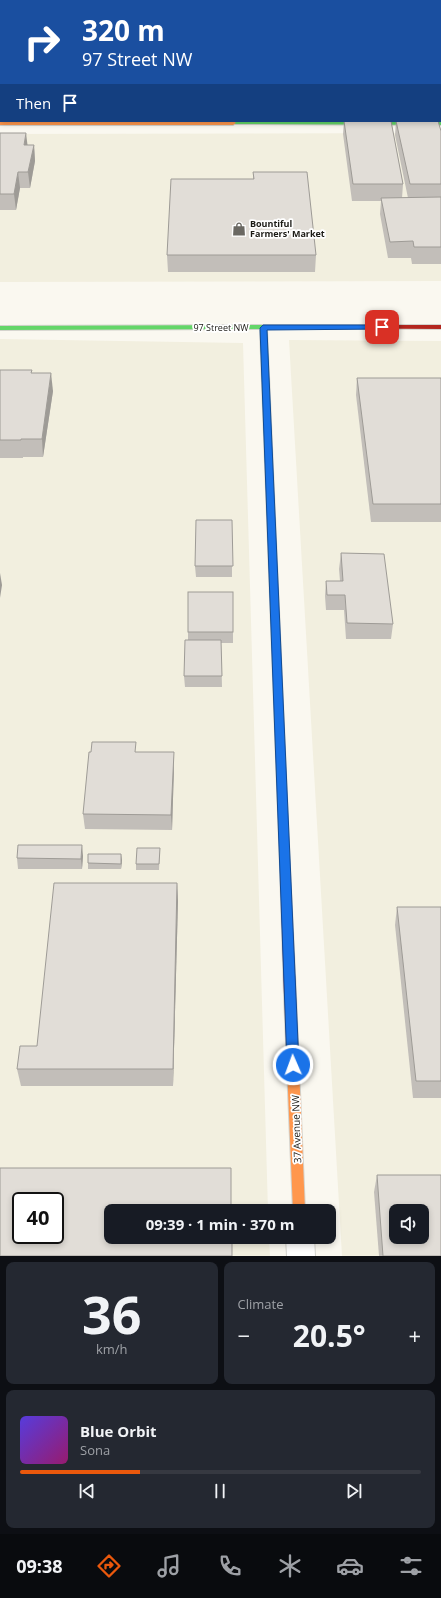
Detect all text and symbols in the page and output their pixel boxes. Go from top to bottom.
text: 320 m [82,11,165,49]
icon: right [16,16,68,68]
text: 97 Street NW [82,47,192,71]
icon: arrive [59,92,81,114]
text: Then [16,93,51,113]
place label: Bountiful Farmers' Market [250,217,325,240]
shop icon: Bountiful Farmers' Market [231,221,247,237]
pin [365,310,399,344]
icon: arrive [371,316,393,338]
street label: 97 Street NW [193,321,249,334]
position arrow [272,1044,314,1086]
street label: 37 Avenue NW [288,1094,304,1163]
speed limit sign: 40 [12,1192,64,1244]
map controls [389,1204,429,1244]
button: sound [389,1204,429,1244]
text: 09:39 · 1 min · 370 m [146,1214,294,1234]
text: 36 [82,1278,141,1349]
text: Climate [238,1295,283,1313]
text: 20.5° [293,1315,366,1356]
text: − [238,1320,250,1350]
text: + [408,1320,421,1350]
text: km/h [96,1340,128,1358]
text: Blue Orbit [80,1421,157,1441]
text: Sona [80,1441,110,1459]
icon: previous [76,1480,98,1502]
icon: pause [209,1480,231,1502]
icon: next [343,1480,365,1502]
icon: directions [95,1552,123,1580]
icon: music [155,1552,183,1580]
icon: phone [216,1552,244,1580]
icon: climate [276,1552,304,1580]
icon: car [336,1552,364,1580]
icon: filters [397,1552,425,1580]
text: 09:38 [16,1554,63,1578]

